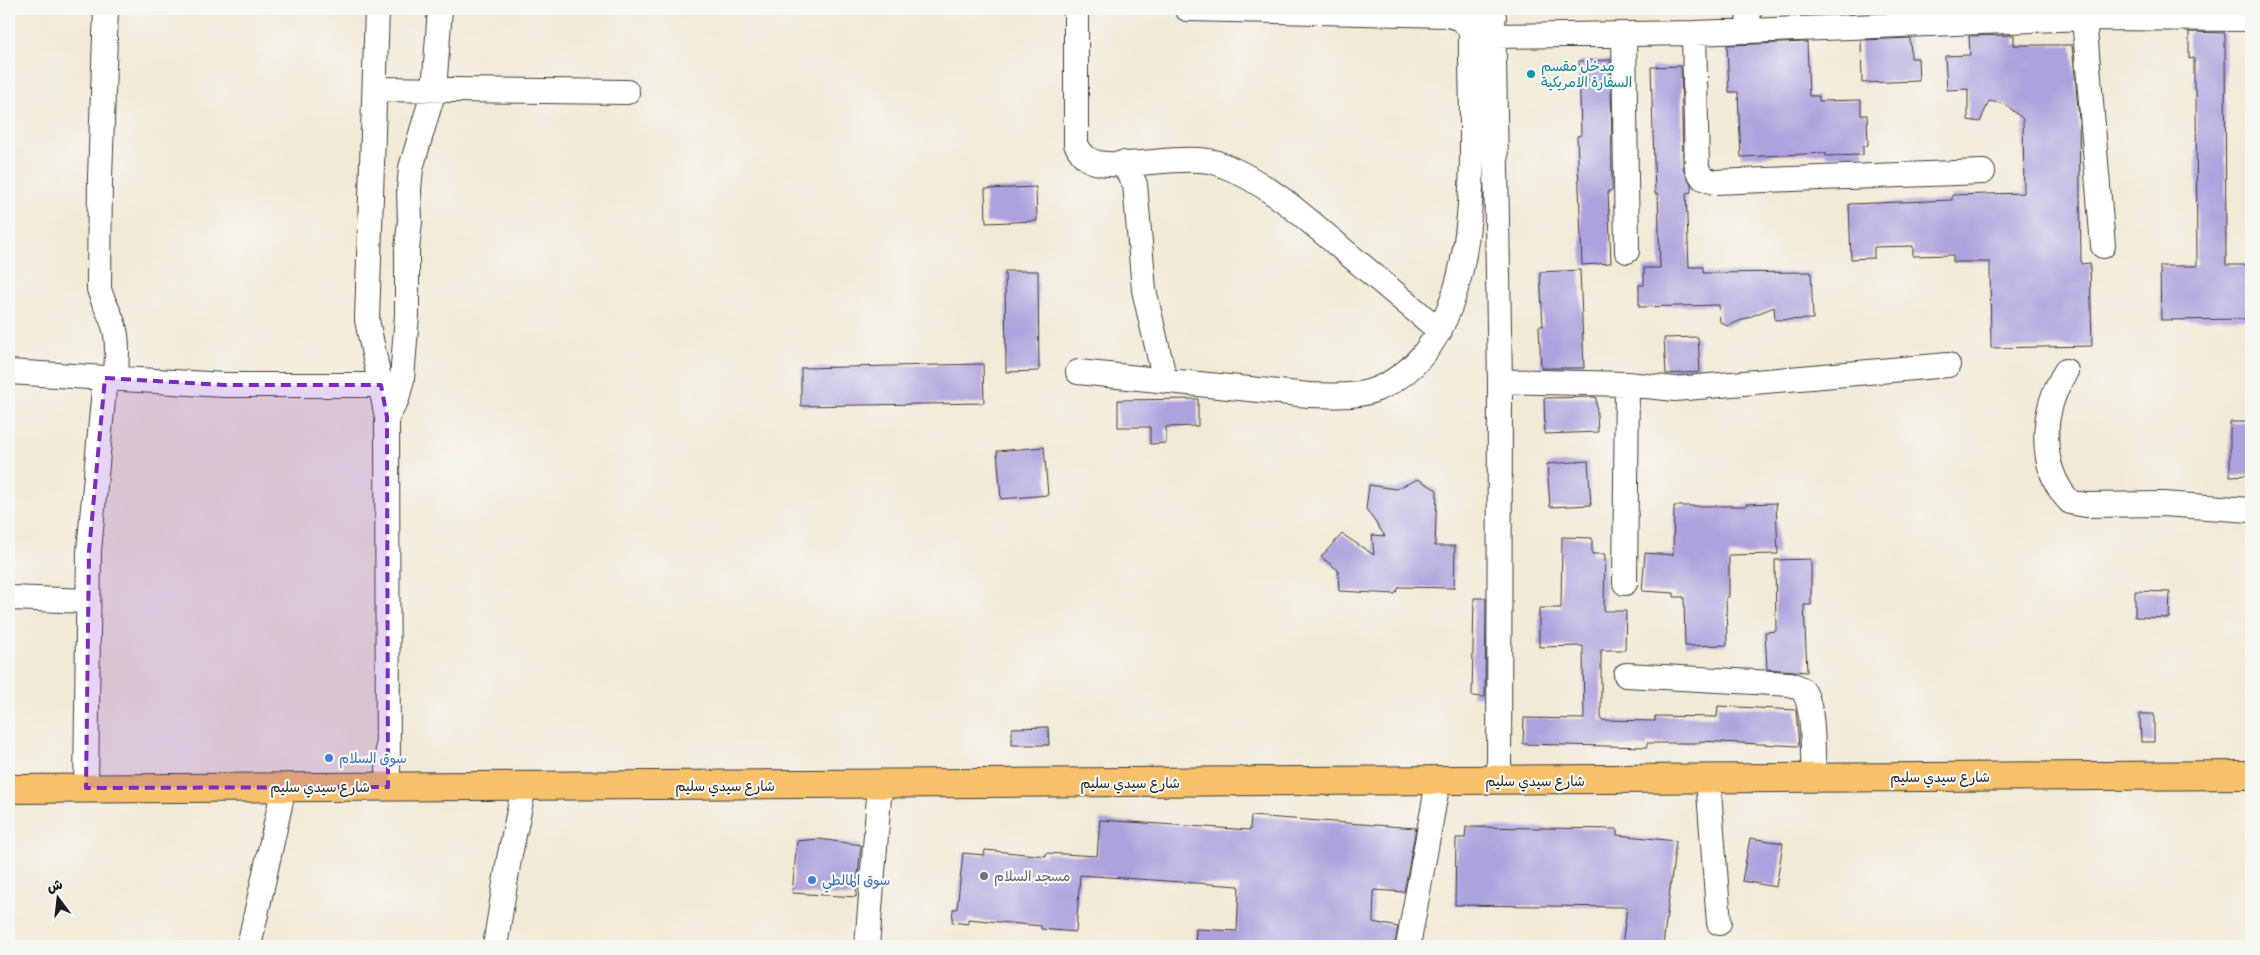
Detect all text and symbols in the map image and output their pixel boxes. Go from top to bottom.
place label: مدخل مقسم السفارة الامريكية [1541,58,1632,91]
marker: مدخل مقسم السفارة الامريكية [1525,68,1537,80]
place label: سوق السلام [339,750,407,769]
marker: سوق السلام [323,752,335,764]
street label: شارع سيدي سليم [1890,769,1990,788]
street label: شارع سيدي سليم [1485,773,1585,792]
street label: شارع سيدي سليم [1080,775,1180,794]
street label: شارع سيدي سليم [675,778,775,797]
street label: شارع سيدي سليم [270,779,370,798]
place label: مسجد السلام [994,868,1071,887]
marker: مسجد السلام [978,870,990,882]
north arrow [32,872,82,922]
place label: سوق المالطي [822,872,890,893]
marker: سوق المالطي [806,874,818,886]
text: ش [45,876,64,896]

